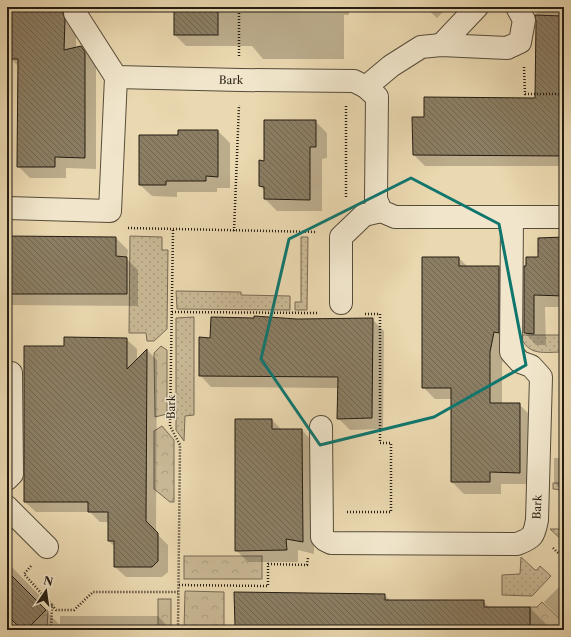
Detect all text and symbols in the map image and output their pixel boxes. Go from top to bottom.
street label: Bark [219,73,244,87]
street label: Bark [164,394,178,419]
street label: Bark [529,494,545,520]
north arrow [26,571,66,611]
text: N [42,573,55,589]

